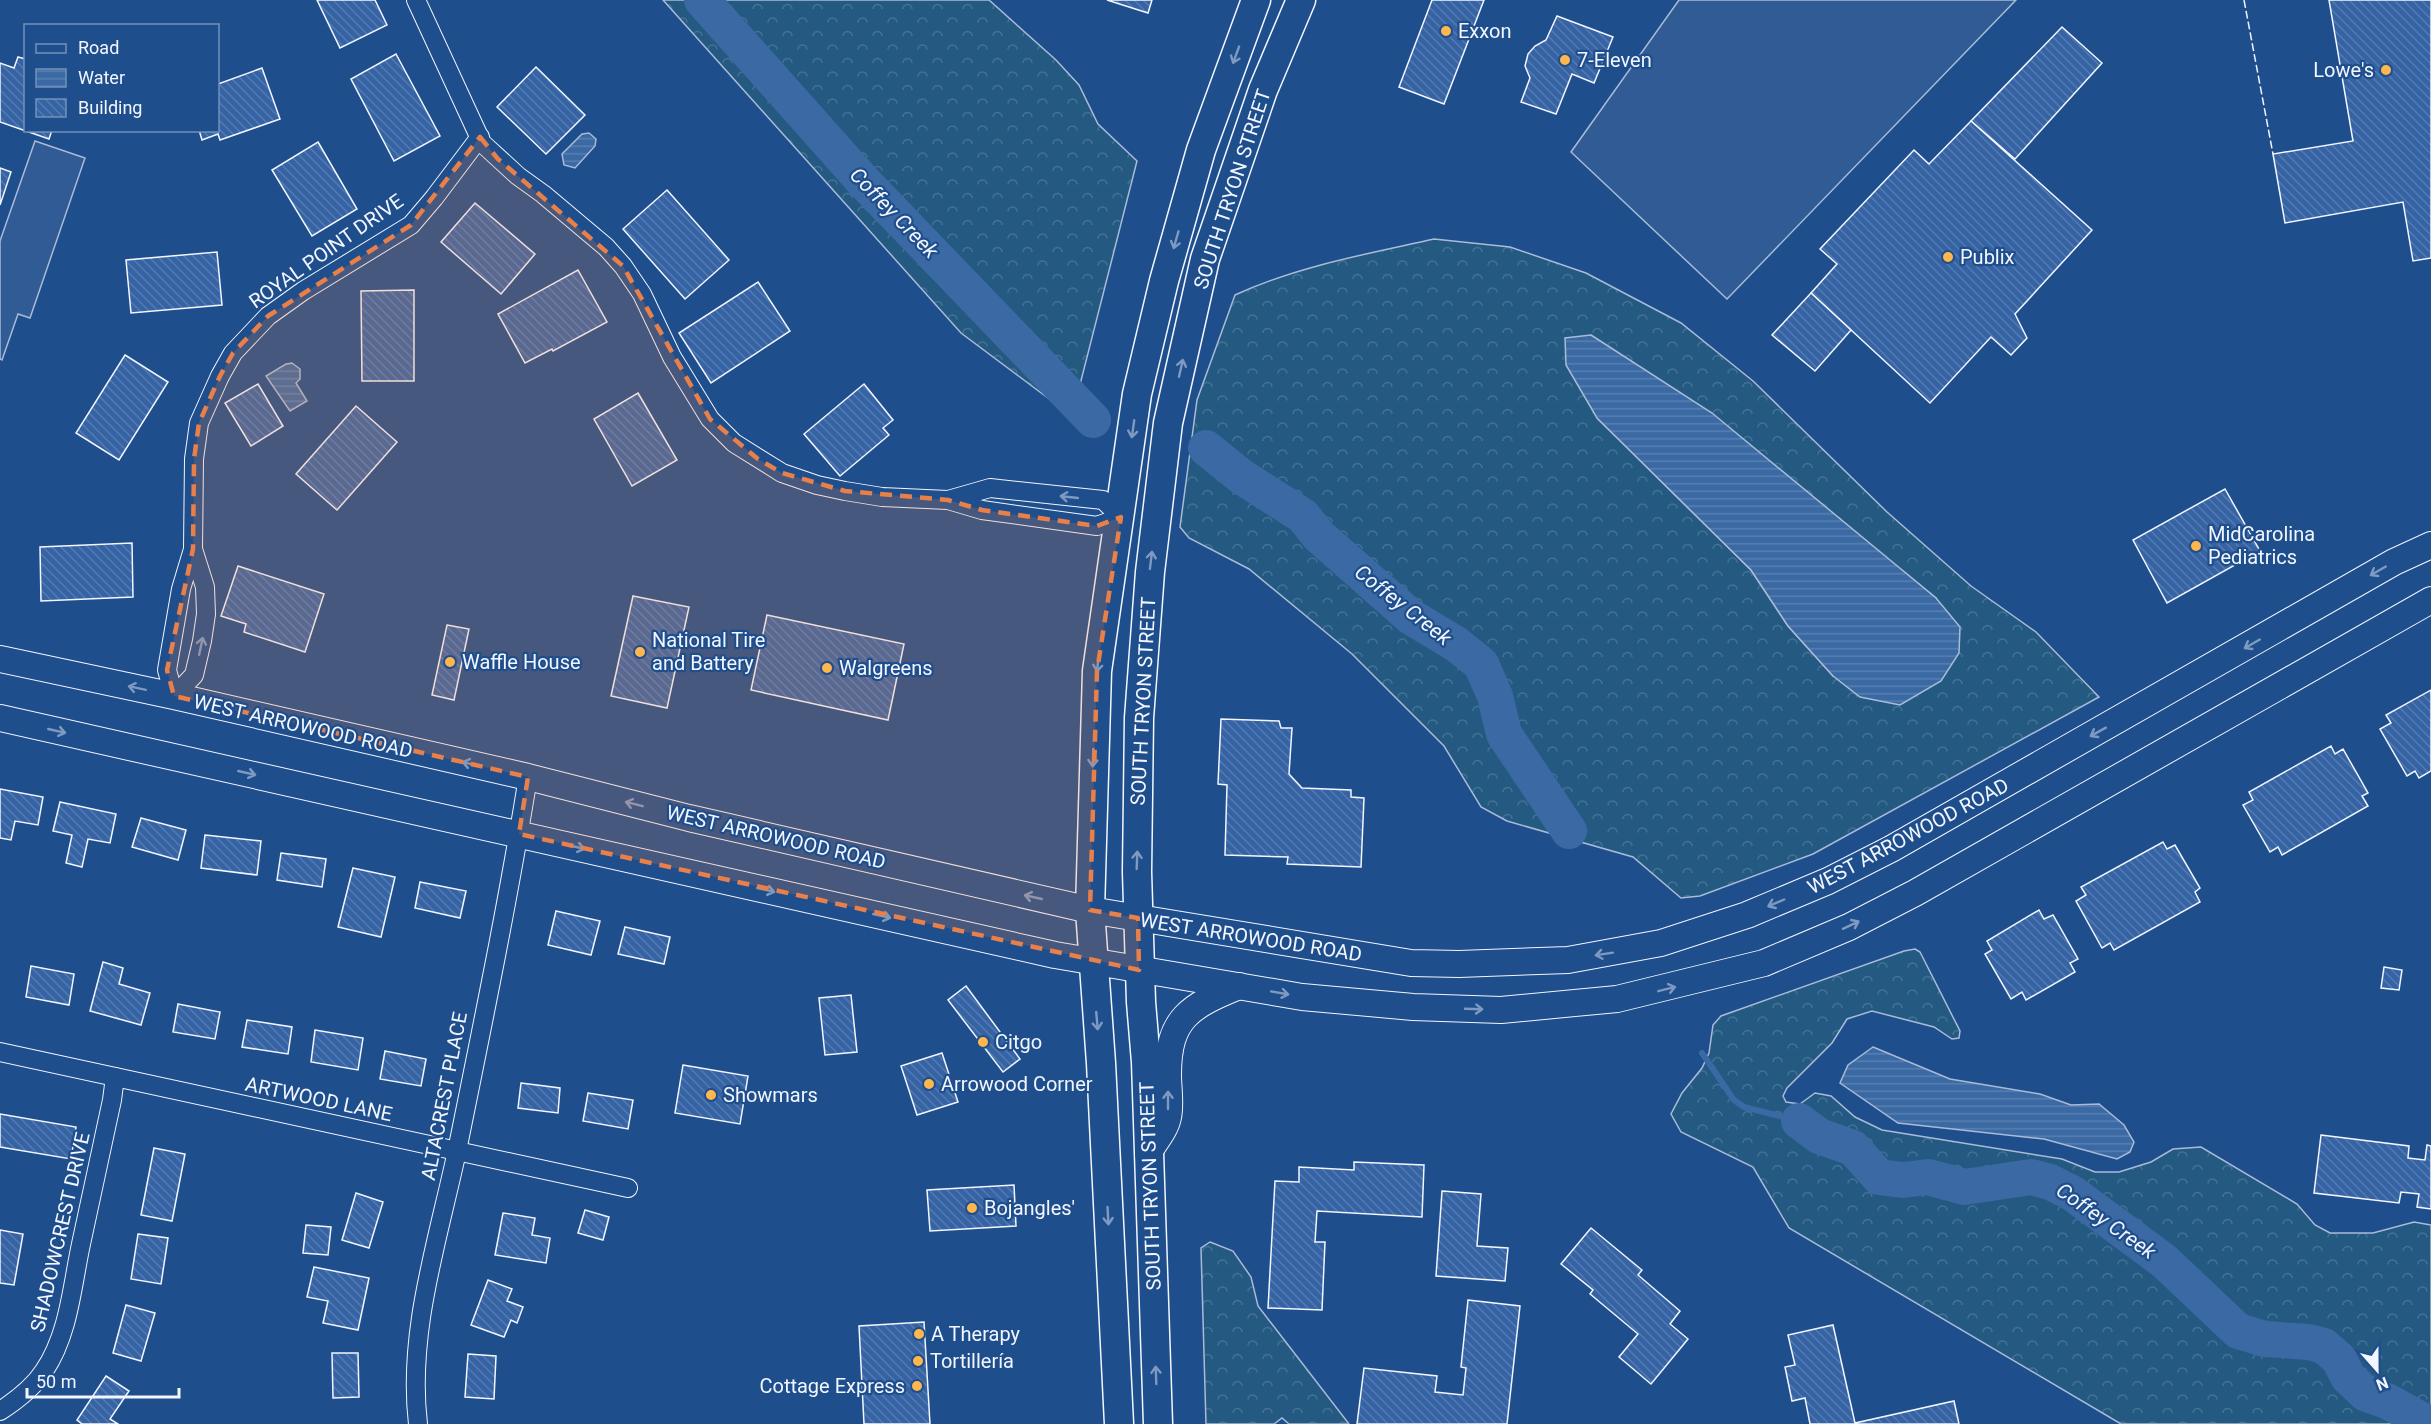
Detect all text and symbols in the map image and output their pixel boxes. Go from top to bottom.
place label: Exxon [1458,19,1511,43]
legend [24,24,219,132]
marker: Exxon [1439,24,1453,38]
text: Road [78,37,119,58]
one-way arrow [1230,45,1241,64]
place label: 7-Eleven [1577,48,1652,72]
marker: 7-Eleven [1558,53,1572,67]
place label: Lowe's [2313,58,2374,82]
marker: Lowe's [2379,63,2393,77]
text: Water [78,67,125,88]
street label: SOUTH TRYON STREET [1188,86,1276,292]
text: Building [78,97,142,118]
water label: Coffey Creek [845,163,943,264]
street label: ROYAL POINT DRIVE [244,189,408,313]
one-way arrow [1170,230,1181,249]
place label: Publix [1960,245,2015,269]
marker: Publix [1941,250,1955,264]
one-way arrow [1176,358,1187,378]
one-way arrow [1127,419,1138,438]
one-way arrow [1060,491,1080,502]
place label: MidCarolina Pediatrics [2208,522,2315,569]
marker: MidCarolina Pediatrics [2189,539,2203,553]
one-way arrow [1146,551,1157,570]
water label: Coffey Creek [1350,560,1457,651]
one-way arrow [2370,565,2387,577]
street label: SOUTH TRYON STREET [1126,596,1160,806]
place label: National Tire and Battery [652,628,765,675]
one-way arrow [195,637,207,656]
one-way arrow [2244,638,2261,650]
marker: National Tire and Battery [633,645,647,659]
place label: Waffle House [462,650,581,674]
one-way arrow [1092,652,1103,672]
marker: Waffle House [443,655,457,669]
place label: Walgreens [839,656,933,680]
marker: Walgreens [820,661,834,675]
one-way arrow [128,682,147,694]
street label: WEST ARROWOOD ROAD [191,689,415,763]
one-way arrow [47,726,66,737]
one-way arrow [2090,726,2107,738]
one-way arrow [1087,747,1098,767]
one-way arrow [462,758,481,770]
one-way arrow [238,768,257,780]
street label: WEST ARROWOOD ROAD [1803,773,2013,899]
one-way arrow [624,797,643,809]
street label: WEST ARROWOOD ROAD [664,800,888,874]
one-way arrow [566,841,585,853]
one-way arrow [1132,850,1143,870]
one-way arrow [756,884,775,896]
one-way arrow [1023,891,1042,903]
one-way arrow [1768,898,1786,909]
street label: WEST ARROWOOD ROAD [1138,908,1364,966]
one-way arrow [872,911,891,922]
one-way arrow [1842,919,1860,931]
one-way arrow [1595,949,1614,960]
one-way arrow [1657,982,1676,994]
one-way arrow [1270,988,1289,999]
one-way arrow [1464,1004,1484,1015]
street label: ALTACREST PLACE [416,1010,472,1182]
one-way arrow [1092,1011,1103,1031]
place label: Citgo [995,1030,1042,1054]
marker: Citgo [976,1035,990,1049]
street label: ARTWOOD LANE [243,1072,395,1126]
place label: Arrowood Corner [941,1072,1093,1096]
marker: Arrowood Corner [922,1077,936,1091]
street label: SOUTH TRYON STREET [1134,1081,1166,1291]
place label: Showmars [723,1083,818,1107]
marker: Showmars [704,1088,718,1102]
one-way arrow [1162,1091,1174,1111]
street label: SHADOWCREST DRIVE [25,1130,95,1334]
water label: Coffey Creek [2052,1178,2161,1265]
place label: Bojangles' [984,1196,1075,1220]
marker: Bojangles' [965,1201,979,1215]
one-way arrow [1103,1206,1114,1226]
place label: A Therapy [931,1322,1021,1346]
marker: A Therapy [912,1327,926,1341]
north arrow [2347,1340,2407,1400]
place label: Tortillería [930,1349,1014,1373]
marker: Tortillería [911,1354,925,1368]
scale bar [27,1361,178,1399]
one-way arrow [1151,1365,1162,1385]
text: 50 m [36,1371,76,1392]
text: N [2374,1373,2391,1394]
place label: Cottage Express [759,1374,905,1398]
marker: Cottage Express [910,1379,924,1393]

